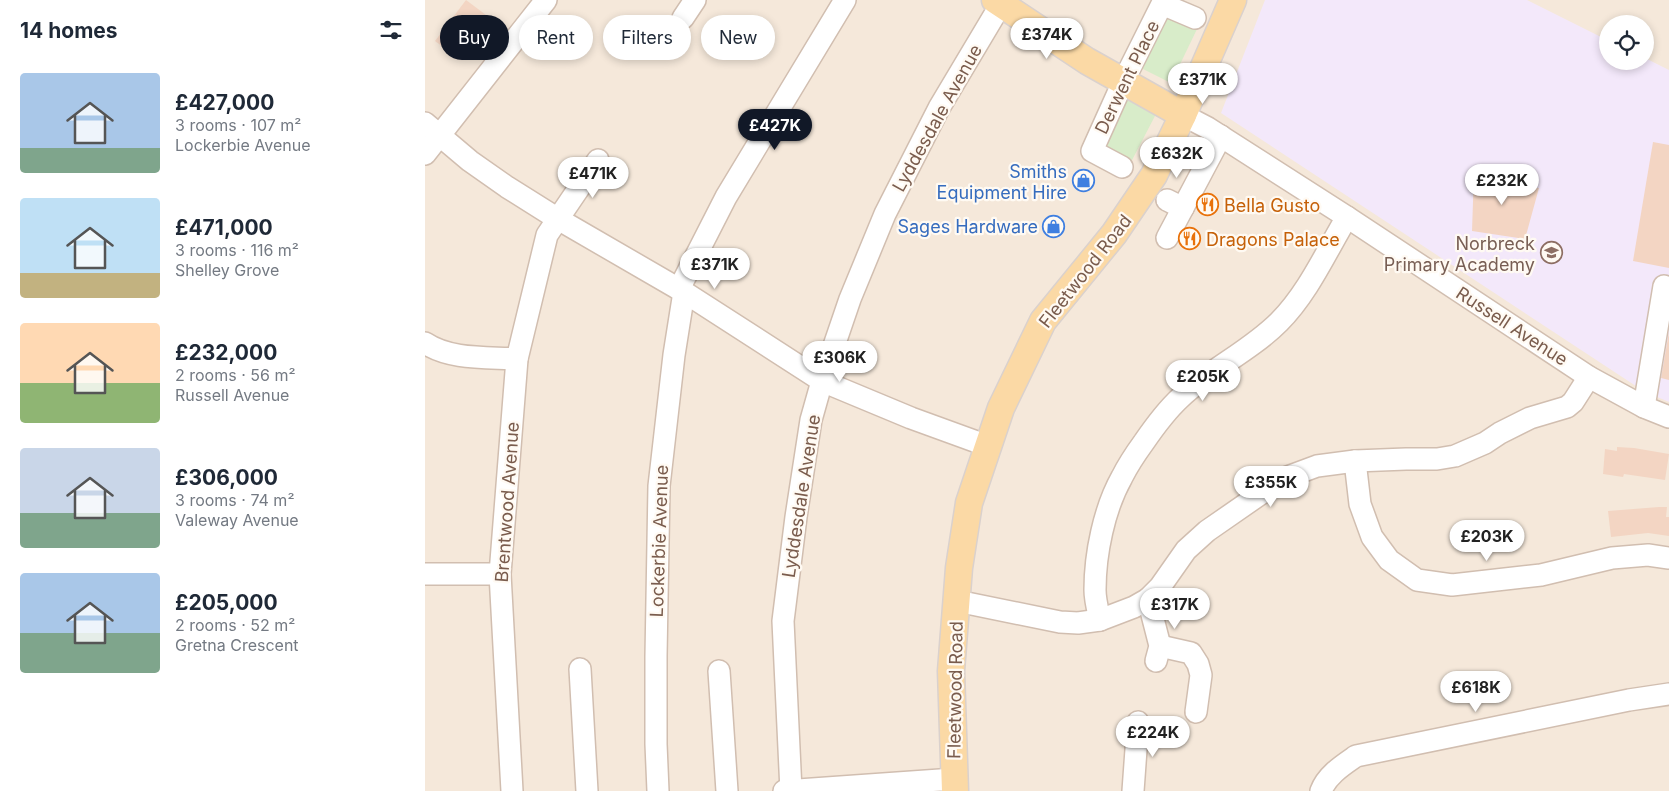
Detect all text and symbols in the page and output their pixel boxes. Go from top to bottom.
chip: Buy [440,15,509,60]
chip: Rent [519,15,593,60]
chip: Filters [603,15,691,60]
chip: New [701,15,775,60]
map controls [1599,15,1654,70]
button: locate [1599,15,1654,70]
icon: filters [377,16,405,44]
street label: Derwent Place [1090,17,1164,137]
text: 14 homes [20,18,118,43]
pin: £374K [1012,18,1082,60]
text: £374K [1021,24,1073,44]
street label: Lyddesdale Avenue [888,41,986,195]
pin: £371K [1168,62,1238,105]
text: £371K [1179,69,1227,89]
text: £427,000 [175,90,274,115]
icon: home [60,93,120,153]
pin: £427K [740,108,810,151]
text: 3 rooms · 107 m² [175,115,301,135]
text: £427K [749,115,801,135]
text: Lockerbie Avenue [175,135,311,155]
pin: £632K [1142,136,1212,179]
text: £632K [1151,143,1203,163]
pin: £471K [558,156,628,199]
place label: Smiths Equipment Hire [937,161,1067,203]
text: £471K [569,163,617,183]
pin: £232K [1467,164,1537,206]
shop icon: Smiths Equipment Hire [1071,169,1095,193]
text: £232K [1476,170,1528,190]
restaurant icon: Bella Gusto [1196,193,1220,217]
place label: Bella Gusto [1224,195,1320,216]
street label: Fleetwood Road [1034,210,1136,332]
shop icon: Sages Hardware [1042,214,1066,238]
text: £471,000 [175,215,273,240]
place label: Sages Hardware [897,216,1038,237]
icon: home [60,218,120,278]
restaurant icon: Dragons Palace [1178,227,1202,251]
place label: Dragons Palace [1206,229,1340,250]
place label: Norbreck Primary Academy [1384,233,1535,275]
text: 3 rooms · 116 m² [175,240,299,260]
school or university icon: Norbreck Primary Academy [1539,241,1563,265]
pin: £371K [680,248,750,290]
text: £371K [691,254,739,274]
text: Shelley Grove [175,260,279,280]
street label: Russell Avenue [1452,282,1572,370]
text: £232,000 [175,340,277,365]
pin: £306K [805,340,875,383]
icon: home [60,343,120,403]
text: £306K [813,347,867,367]
pin: £205K [1168,360,1238,402]
text: 2 rooms · 56 m² [175,365,296,385]
text: £205K [1177,366,1229,386]
text: Russell Avenue [175,385,289,405]
street label: Lyddesdale Avenue [778,413,824,579]
street label: Brentwood Avenue [491,421,523,583]
street label: Lockerbie Avenue [646,464,672,618]
text: £306,000 [175,465,278,490]
pin: £355K [1236,466,1306,508]
icon: home [60,468,120,528]
text: £355K [1245,472,1297,492]
text: 3 rooms · 74 m² [175,490,294,510]
text: Valeway Avenue [175,510,299,530]
pin: £203K [1452,520,1522,562]
text: £203K [1461,526,1513,546]
pin: £317K [1140,588,1210,630]
text: £205,000 [175,590,278,615]
icon: home [60,593,120,653]
text: £317K [1151,594,1199,614]
text: 2 rooms · 52 m² [175,615,295,635]
street label: Fleetwood Road [943,621,967,759]
text: Gretna Crescent [175,635,299,655]
pin: £618K [1441,670,1511,713]
text: £618K [1451,677,1501,697]
pin: £224K [1118,716,1188,758]
text: £224K [1127,722,1179,742]

